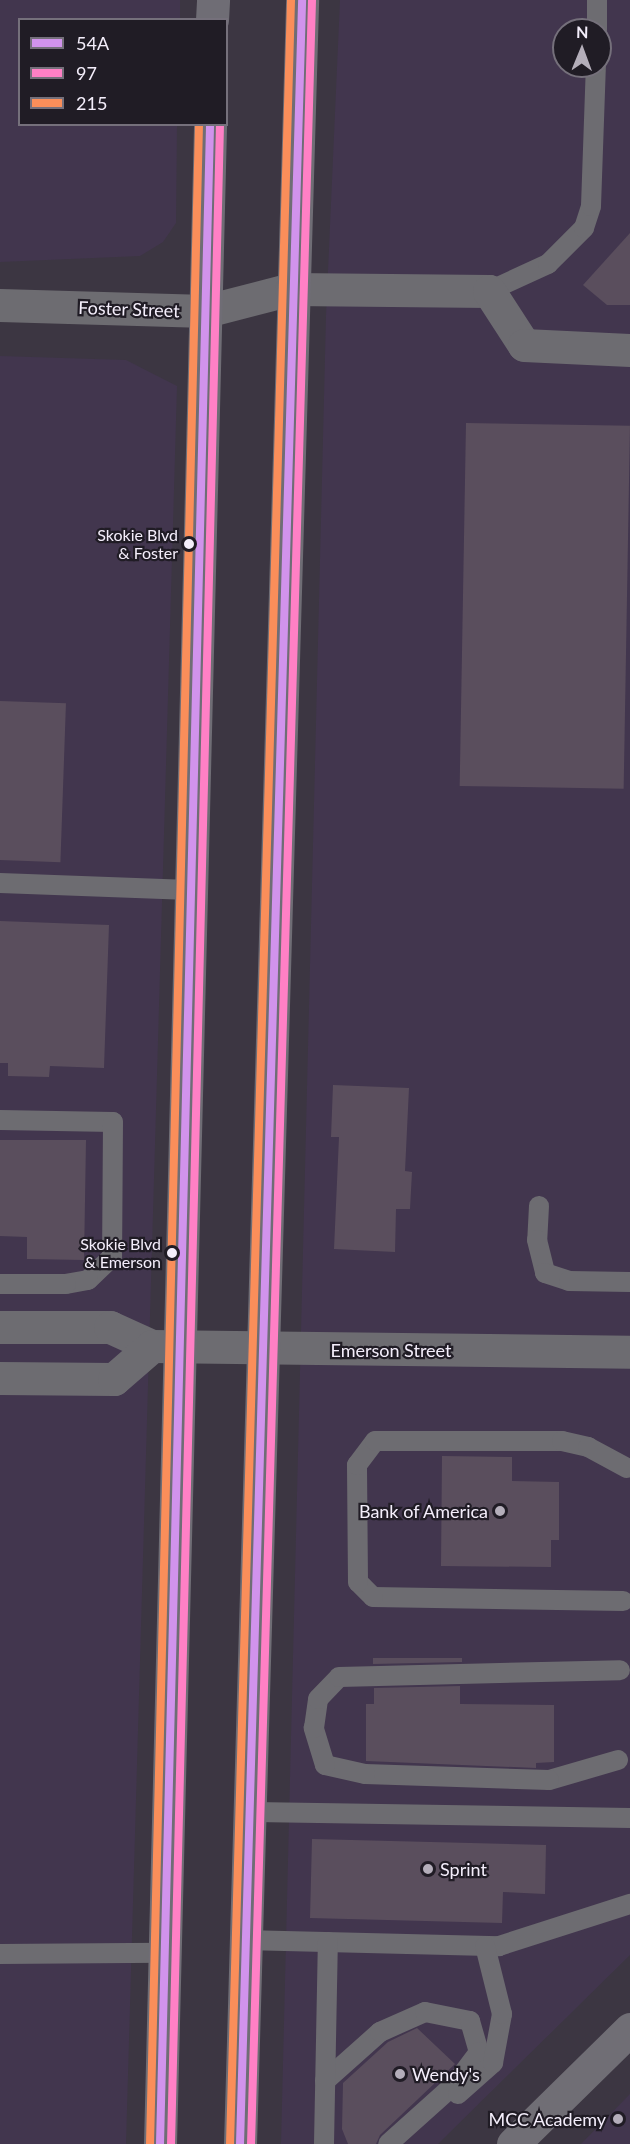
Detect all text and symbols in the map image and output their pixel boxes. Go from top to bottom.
legend [18,18,228,126]
north arrow [552,18,612,78]
text: N [576,22,589,41]
text: 54A [76,32,109,54]
text: 97 [76,62,97,84]
text: 215 [76,92,107,114]
street label: Foster Street [78,296,180,322]
place label: Skokie Blvd & Foster [97,525,178,563]
marker: Skokie Blvd & Foster [183,538,195,550]
place label: Skokie Blvd & Emerson [80,1234,161,1272]
marker: Skokie Blvd & Emerson [166,1247,178,1259]
street label: Emerson Street [331,1339,451,1361]
place label: Bank of America [358,1500,488,1522]
marker: Bank of America [493,1504,507,1518]
place label: Sprint [440,1858,487,1880]
marker: Sprint [421,1862,435,1876]
place label: Wendy's [412,2063,480,2085]
marker: Wendy's [393,2067,407,2081]
place label: MCC Academy [488,2108,606,2130]
marker: MCC Academy [611,2112,625,2126]

